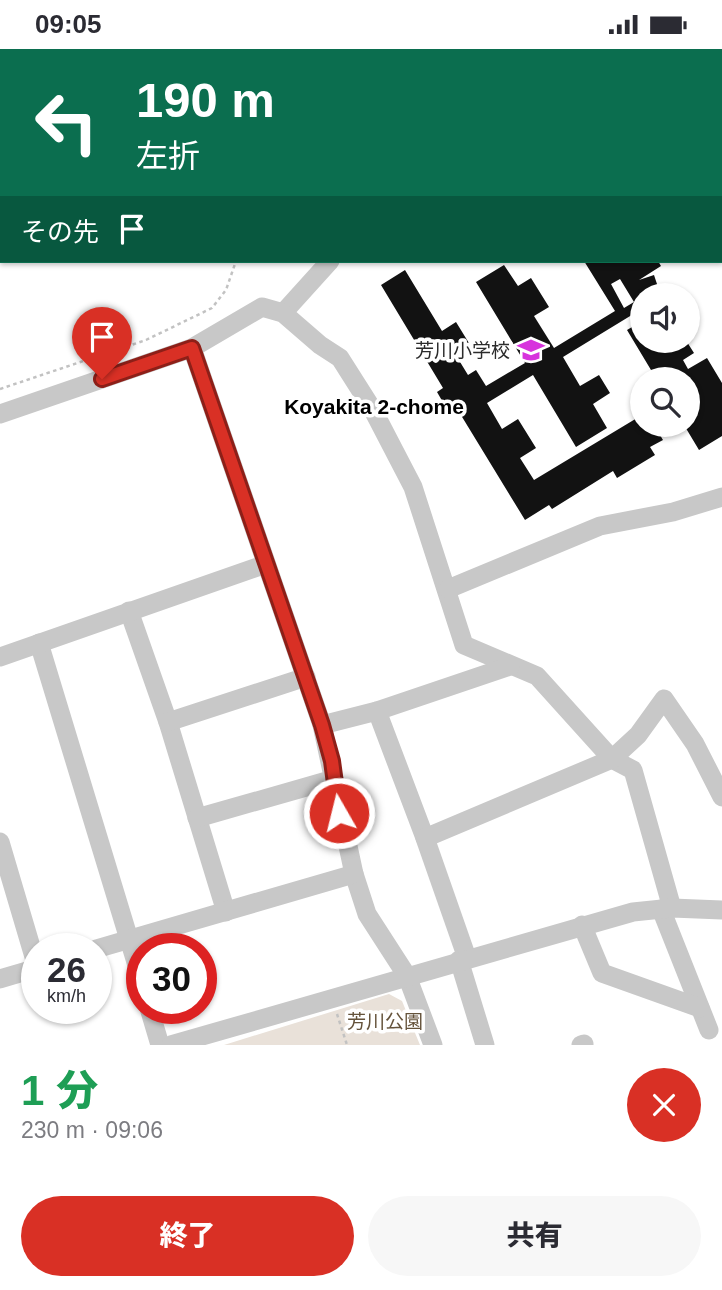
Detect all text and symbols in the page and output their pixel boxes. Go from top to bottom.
text: 09:05 [35,9,102,39]
text: 190 m [136,73,275,127]
icon: left [21,77,112,168]
text: 左折 [136,138,200,174]
icon: arrive [113,210,151,248]
text: その先 [21,217,99,247]
map controls [630,283,700,437]
button: sound [630,283,700,353]
pin [72,307,132,379]
icon: arrive [83,318,121,356]
school or university icon: 芳川小学校 [516,335,546,365]
place label: 芳川小学校 [415,340,510,361]
button: search [630,367,700,437]
district label: Koyakita 2-chome [284,395,464,418]
position arrow [302,776,376,850]
speed limit sign: 30 [126,933,217,1024]
text: 26 [47,950,86,989]
text: km/h [47,986,86,1006]
park label: 芳川公園 [347,1011,423,1032]
text: 1 分 [21,1067,98,1114]
button: close [627,1068,701,1142]
text: 230 m · 09:06 [21,1117,163,1143]
button: 終了 [21,1196,354,1276]
button: 共有 [368,1196,701,1276]

